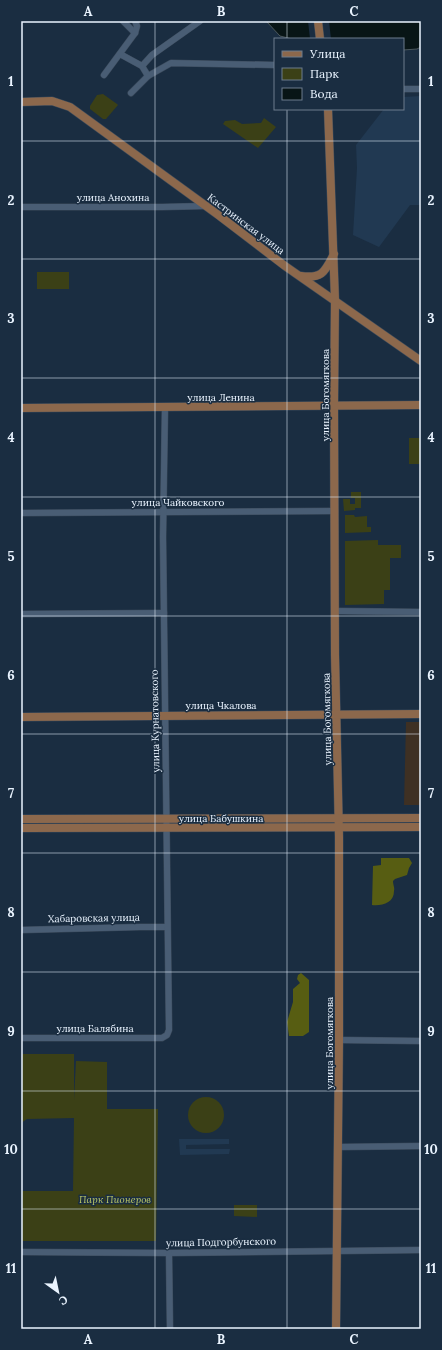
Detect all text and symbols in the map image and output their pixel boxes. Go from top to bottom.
text: A [84,3,93,20]
text: B [217,3,226,20]
text: C [350,3,359,20]
legend [274,38,404,110]
text: Улица [309,46,346,61]
text: Парк [310,66,339,81]
text: 1 [8,73,14,90]
text: 1 [428,73,434,90]
text: Вода [310,86,338,101]
street label: улица Анохина [77,191,149,204]
street label: Кастринская улица [205,191,287,257]
text: 2 [8,192,15,209]
text: 2 [428,192,435,209]
text: 3 [7,310,15,327]
text: 3 [427,310,435,327]
street label: улица Богомягкова [319,349,332,441]
street label: улица Ленина [187,391,255,404]
text: 4 [7,429,15,446]
text: 4 [427,429,435,446]
street label: улица Чайковского [132,496,225,509]
text: 5 [7,548,15,565]
text: 5 [427,548,435,565]
text: 6 [7,667,15,684]
text: 6 [427,667,435,684]
street label: улица Курнатовского [148,669,162,773]
street label: улица Богомягкова [320,673,334,765]
street label: улица Чкалова [186,699,257,712]
text: 7 [8,785,14,802]
text: 7 [428,785,434,802]
street label: улица Бабушкина [179,812,263,825]
text: 8 [7,904,15,921]
text: 8 [427,904,435,921]
street label: Хабаровская улица [48,911,140,925]
street label: улица Богомягкова [323,997,336,1089]
street label: улица Балябина [56,1022,134,1035]
text: 9 [7,1023,15,1040]
text: 9 [427,1023,435,1040]
text: 10 [4,1141,18,1158]
text: 10 [424,1141,438,1158]
park label: Парк Пионеров [79,1193,151,1206]
street label: улица Подгорбунского [166,1235,276,1249]
text: 11 [6,1260,16,1277]
text: 11 [426,1260,436,1277]
north arrow [38,1272,78,1312]
text: С [56,1292,70,1309]
text: A [84,1331,93,1348]
text: B [217,1331,226,1348]
text: C [350,1331,359,1348]

